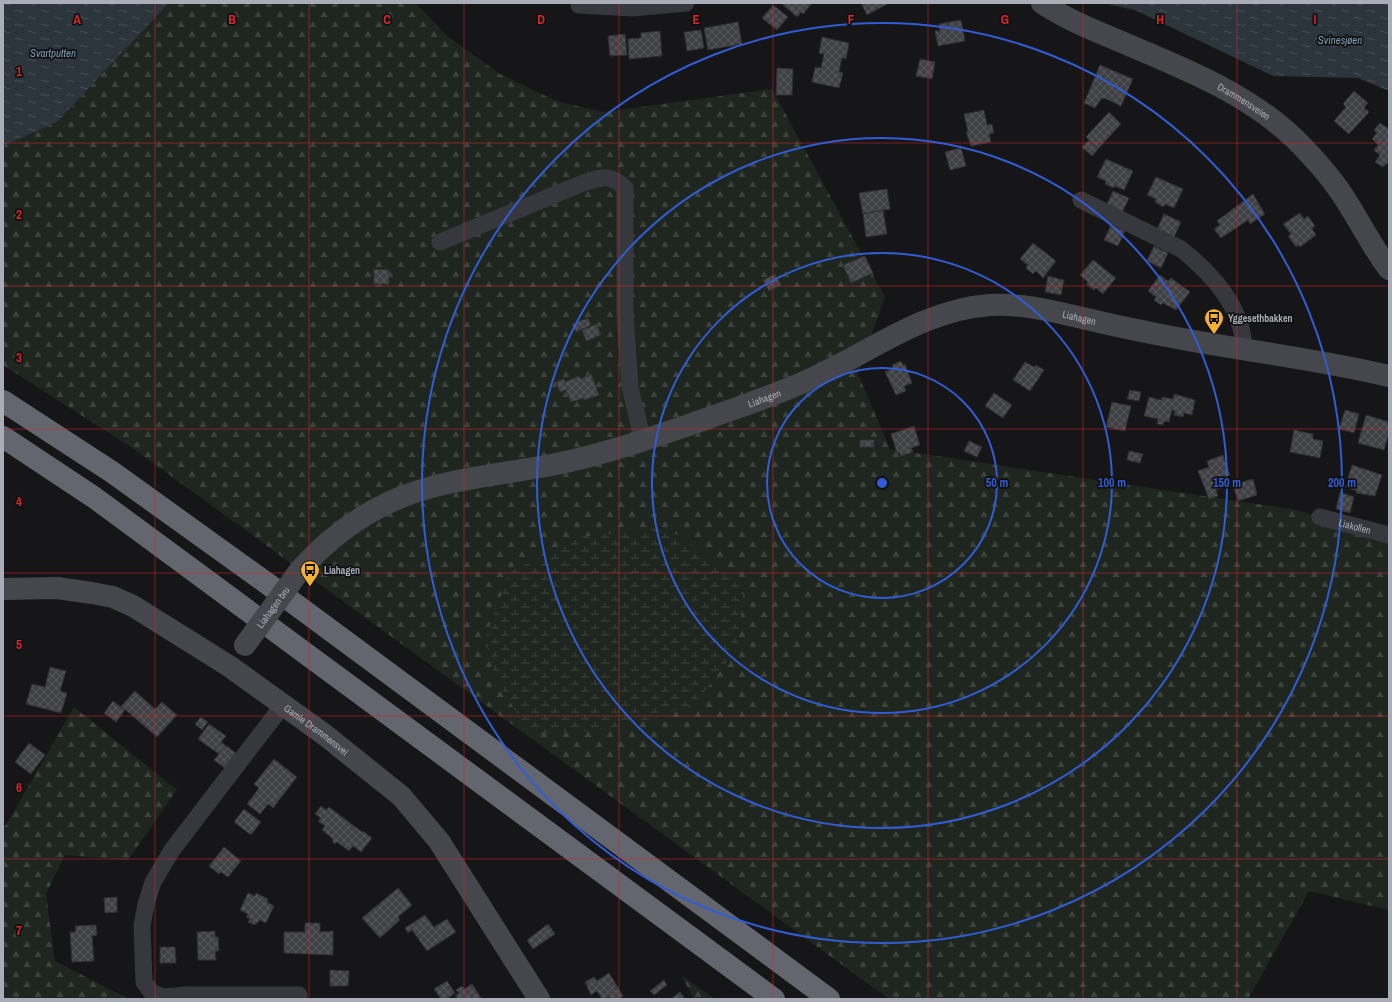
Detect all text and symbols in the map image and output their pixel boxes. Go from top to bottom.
text: A [73,11,81,28]
text: B [228,11,236,28]
text: C [383,11,391,28]
text: D [537,11,545,28]
text: E [692,11,700,28]
text: F [848,11,855,28]
text: G [1001,11,1009,28]
text: H [1156,11,1164,28]
text: I [1314,11,1317,28]
water label: Svinesjøen [1318,33,1362,47]
water label: Svartputten [30,46,76,60]
text: 1 [16,63,22,80]
street label: Drammensveien [1215,80,1273,123]
text: 2 [16,206,22,223]
bus stop icon: Yggesethbakken [1203,307,1225,335]
street label: Liahagen [1061,308,1097,328]
place label: Yggesethbakken [1228,312,1292,325]
text: 3 [16,349,22,366]
street label: Liahagen [746,386,783,411]
text: 50 m [986,475,1008,491]
text: 100 m [1098,475,1126,491]
text: 150 m [1213,475,1241,491]
text: 200 m [1328,475,1356,491]
centre of rings [875,476,889,490]
text: 4 [16,493,22,510]
street label: Liakollen [1337,516,1372,537]
bus stop icon: Liahagen [299,559,321,587]
place label: Liahagen [324,564,360,577]
street label: Liahagen bru [254,584,293,631]
text: 5 [16,636,22,653]
street label: Gamle Drammensvei [281,702,351,758]
text: 6 [16,779,22,796]
text: 7 [16,922,22,939]

